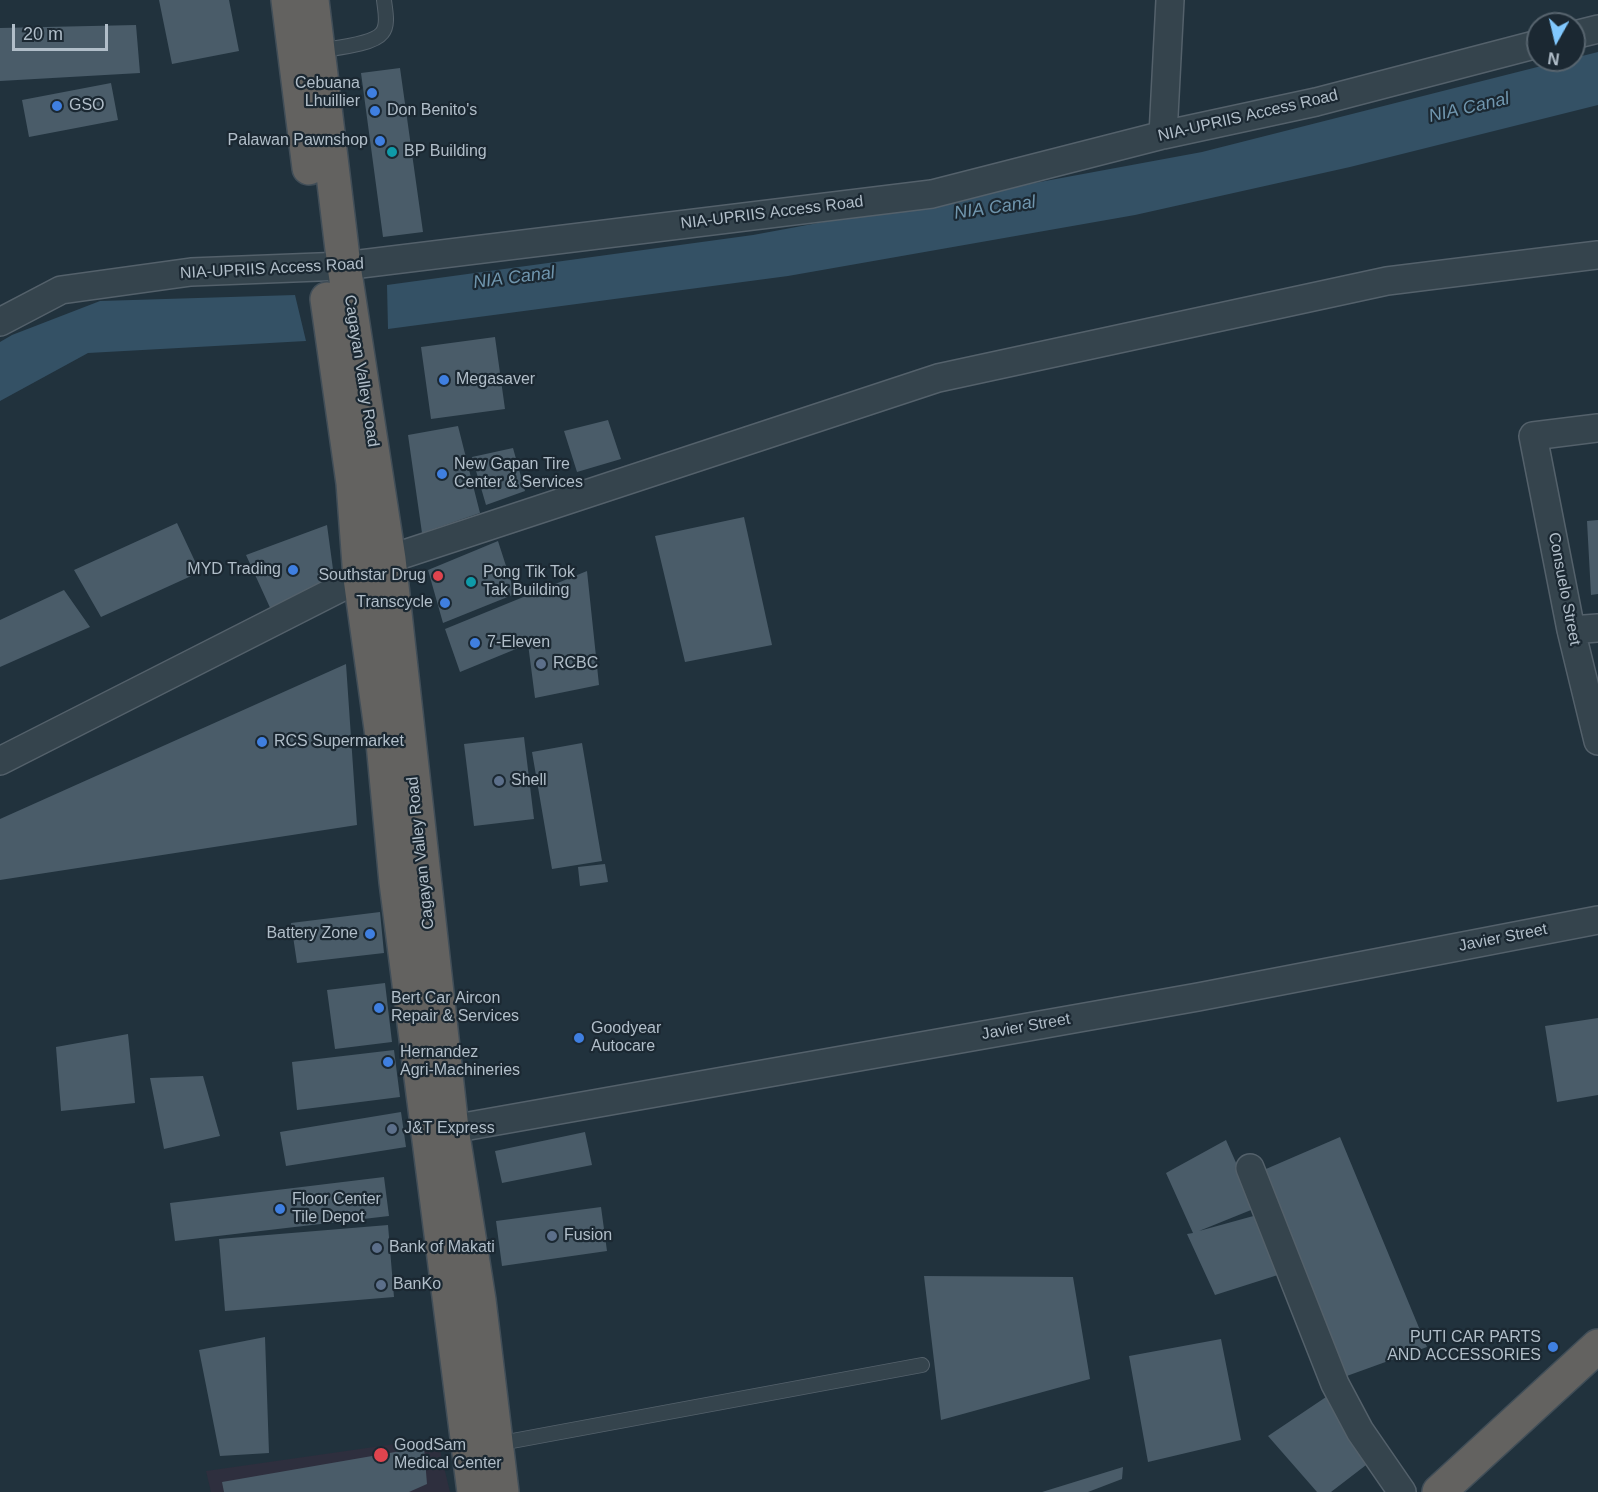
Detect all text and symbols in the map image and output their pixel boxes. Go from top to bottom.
scale bar [15,12,111,50]
north arrow [1526,12,1586,72]
text: 20 m [23,24,63,44]
text: N [1547,49,1561,68]
place label: Cebuana Lhuillier [295,74,360,112]
marker: Cebuana Lhuillier [365,86,379,100]
street label: NIA-UPRIIS Access Road [1156,86,1340,146]
water label: NIA Canal [1427,88,1511,128]
place label: GSO [69,96,105,116]
marker: GSO [50,99,64,113]
place label: Don Benito's [387,101,477,121]
marker: Don Benito's [368,104,382,118]
place label: Palawan Pawnshop [227,131,368,151]
marker: Palawan Pawnshop [373,134,387,148]
place label: BP Building [404,142,487,162]
marker: BP Building [385,145,399,159]
street label: NIA-UPRIIS Access Road [679,192,865,234]
water label: NIA Canal [953,192,1037,224]
street label: NIA-UPRIIS Access Road [180,255,364,283]
water label: NIA Canal [472,262,556,294]
street label: Cagayan Valley Road [340,294,382,448]
place label: Megasaver [456,370,535,390]
marker: Megasaver [437,373,451,387]
place label: New Gapan Tire Center & Services [454,455,583,493]
marker: New Gapan Tire Center & Services [435,467,449,481]
street label: Consuelo Street [1544,531,1584,647]
place label: MYD Trading [187,560,281,580]
marker: MYD Trading [286,563,300,577]
place label: Pong Tik Tok Tak Building [483,563,575,601]
place label: Southstar Drug [318,566,426,586]
marker: Southstar Drug [431,569,445,583]
marker: Pong Tik Tok Tak Building [464,575,478,589]
place label: Transcycle [356,593,433,613]
marker: Transcycle [438,596,452,610]
place label: 7-Eleven [487,633,550,653]
marker: 7-Eleven [468,636,482,650]
place label: RCBC [553,654,598,674]
marker: RCBC [534,657,548,671]
place label: RCS Supermarket [274,732,404,752]
marker: RCS Supermarket [255,735,269,749]
place label: Shell [511,771,547,791]
marker: Shell [492,774,506,788]
street label: Cagayan Valley Road [403,776,439,930]
street label: Javier Street [1457,920,1549,956]
place label: Battery Zone [266,924,358,944]
marker: Battery Zone [363,927,377,941]
place label: Bert Car Aircon Repair & Services [391,989,519,1027]
marker: Bert Car Aircon Repair & Services [372,1001,386,1015]
street label: Javier Street [980,1010,1072,1044]
place label: Goodyear Autocare [591,1019,661,1057]
marker: Goodyear Autocare [572,1031,586,1045]
place label: Hernandez Agri-Machineries [400,1043,520,1081]
marker: Hernandez Agri-Machineries [381,1055,395,1069]
place label: J&T Express [404,1119,495,1139]
marker: J&T Express [385,1122,399,1136]
place label: Floor Center Tile Depot [292,1190,381,1228]
marker: Floor Center Tile Depot [273,1202,287,1216]
place label: Fusion [564,1226,612,1246]
marker: Fusion [545,1229,559,1243]
place label: Bank of Makati [389,1238,495,1258]
marker: Bank of Makati [370,1241,384,1255]
place label: BanKo [393,1275,441,1295]
marker: BanKo [374,1278,388,1292]
place label: PUTI CAR PARTS AND ACCESSORIES [1387,1328,1541,1366]
marker: PUTI CAR PARTS AND ACCESSORIES [1546,1340,1560,1354]
place label: GoodSam Medical Center [394,1436,502,1474]
marker: GoodSam Medical Center [372,1446,390,1464]

